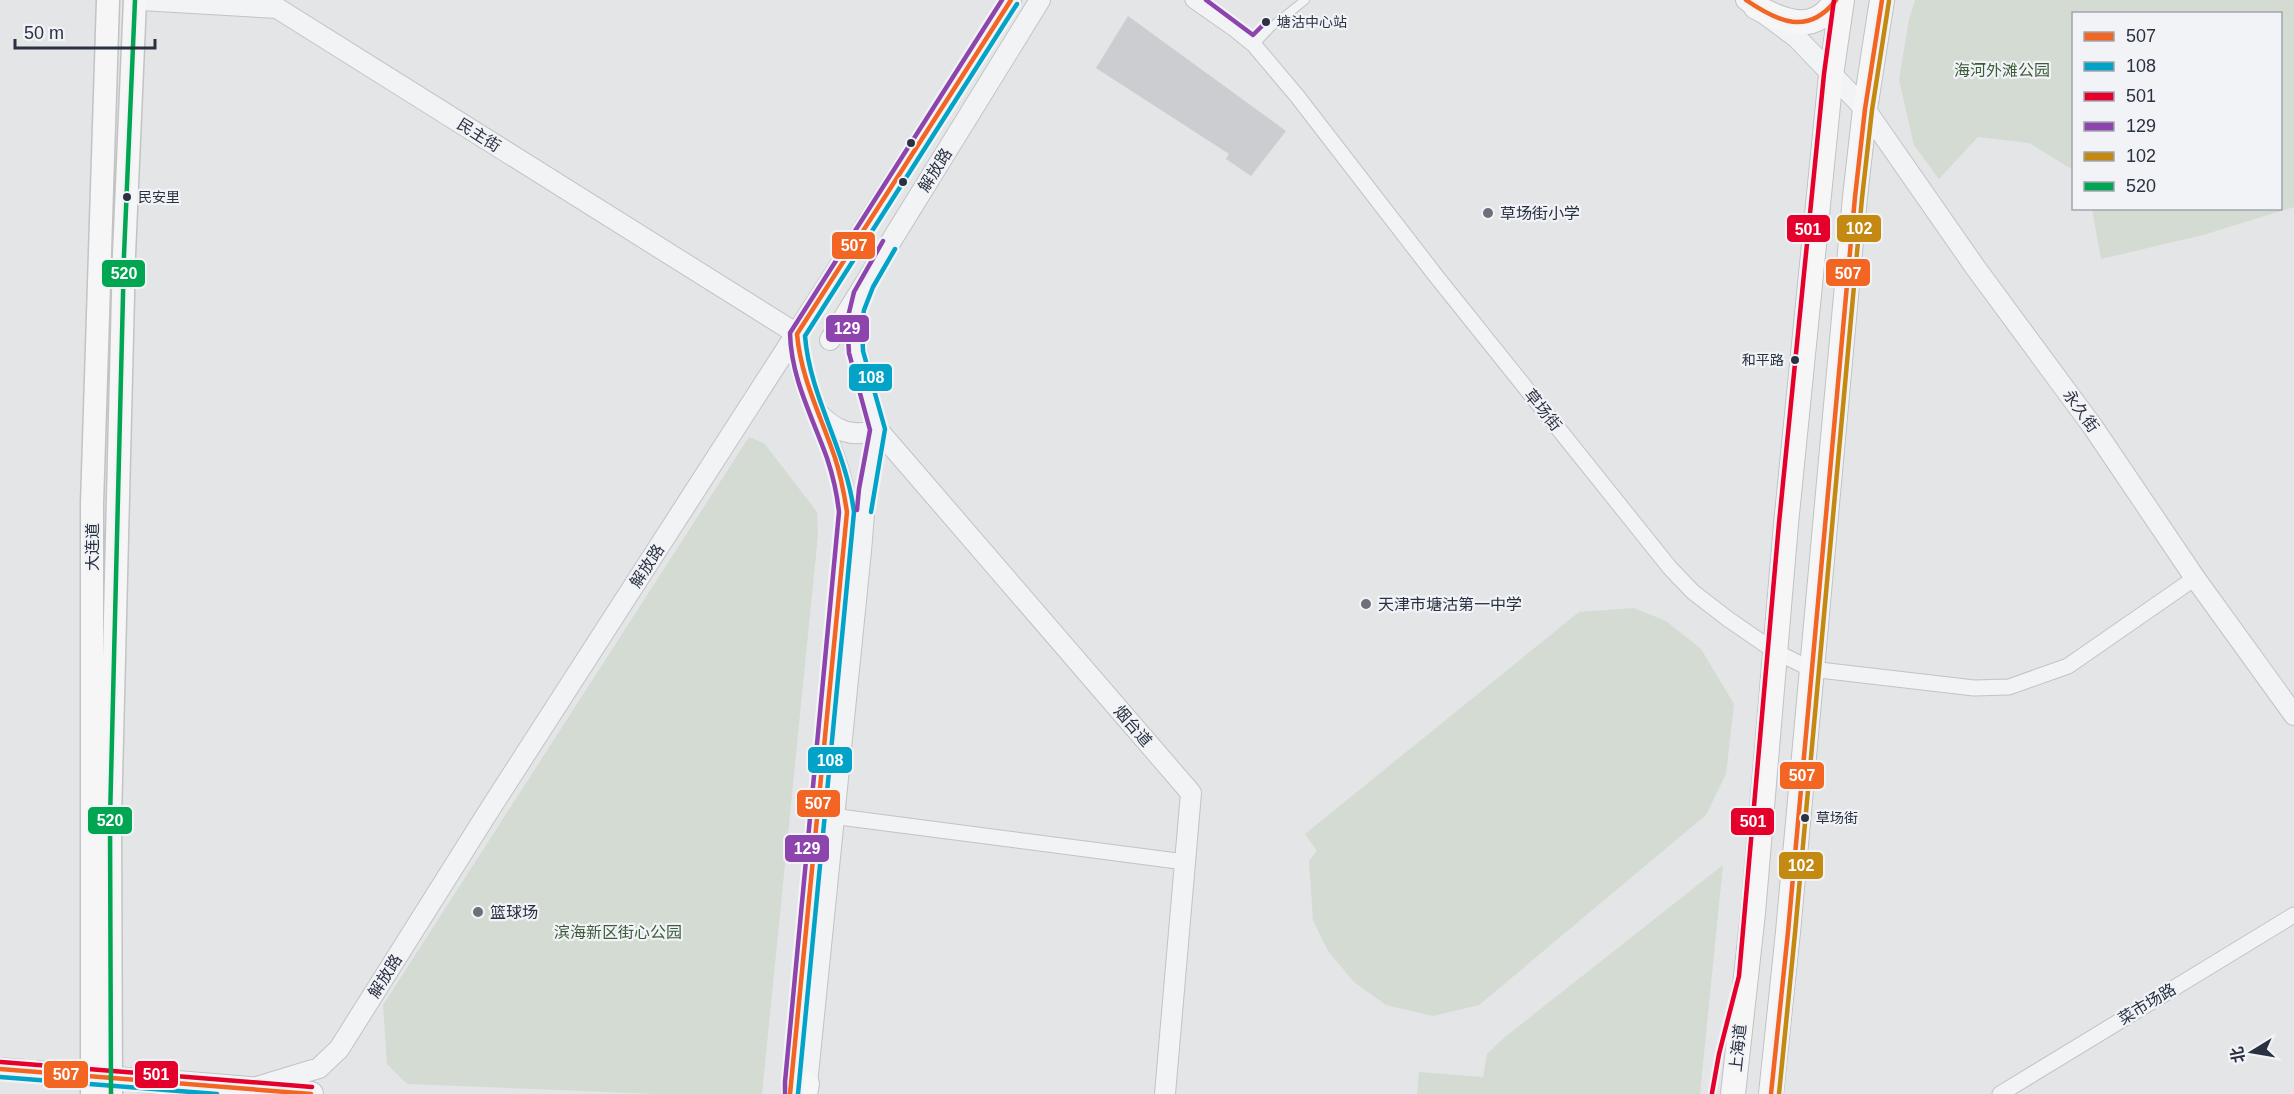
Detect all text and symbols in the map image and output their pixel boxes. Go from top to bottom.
scale bar [15,12,154,50]
legend [2072,12,2282,210]
place label: 塘沽中心站 [1277,14,1347,30]
marker: 塘沽中心站 [1260,16,1272,28]
text: 50 m [24,23,64,43]
text: 507 [2126,26,2156,46]
text: 108 [2126,56,2156,76]
park label: 海河外滩公园 [1954,62,2050,79]
text: 501 [2126,86,2156,106]
street label: 民主街 [454,115,504,155]
text: 129 [2126,116,2156,136]
unlabelled marker [905,137,917,149]
street label: 解放路 [915,145,955,195]
text: 102 [2126,146,2156,166]
unlabelled marker [897,176,909,188]
text: 520 [2126,176,2156,196]
place label: 民安里 [138,189,180,205]
marker: 民安里 [121,191,133,203]
place label: 草场街小学 [1500,205,1580,222]
marker: 草场街小学 [1481,206,1495,220]
line badge: 501 [1786,214,1831,243]
line badge: 102 [1836,214,1882,243]
text: 102 [1846,220,1872,237]
text: 501 [1795,221,1821,238]
line badge: 507 [831,231,876,260]
text: 507 [841,237,867,254]
line badge: 507 [1825,258,1871,287]
line badge: 520 [101,259,146,288]
text: 520 [111,265,137,282]
text: 507 [1835,265,1861,282]
line badge: 129 [825,314,870,343]
text: 129 [834,320,860,337]
place label: 和平路 [1742,352,1784,368]
marker: 和平路 [1789,354,1801,366]
line badge: 108 [848,363,893,392]
text: 108 [858,369,884,386]
street label: 草场街 [1521,386,1565,434]
street label: 永久街 [2060,387,2102,435]
street label: 大连道 [84,523,101,571]
street label: 解放路 [627,541,667,591]
place label: 天津市塘沽第一中学 [1378,596,1522,613]
marker: 天津市塘沽第一中学 [1359,597,1373,611]
street label: 烟台道 [1111,702,1155,750]
line badge: 108 [807,746,853,774]
text: 108 [817,752,843,769]
line badge: 507 [1779,761,1825,790]
text: 507 [1789,767,1815,784]
line badge: 507 [796,789,841,818]
text: 507 [805,795,831,812]
line badge: 520 [87,806,133,835]
line badge: 501 [1730,807,1775,836]
place label: 草场街 [1816,810,1858,826]
text: 520 [97,812,123,829]
marker: 草场街 [1799,812,1811,824]
text: 501 [1740,813,1766,830]
line badge: 129 [784,834,830,863]
text: 129 [794,840,820,857]
line badge: 102 [1778,851,1824,880]
text: 102 [1788,857,1814,874]
place label: 篮球场 [490,904,538,921]
marker: 篮球场 [471,905,485,919]
park label: 滨海新区街心公园 [554,924,682,941]
street label: 解放路 [365,951,405,1001]
street label: 菜市场路 [2115,980,2179,1028]
north arrow [2222,1022,2282,1082]
street label: 上海道 [1727,1023,1749,1073]
text: 北 [2228,1045,2248,1064]
line badge: 507 [43,1060,89,1089]
line badge: 501 [134,1060,179,1089]
text: 507 [53,1066,79,1083]
text: 501 [143,1066,169,1083]

